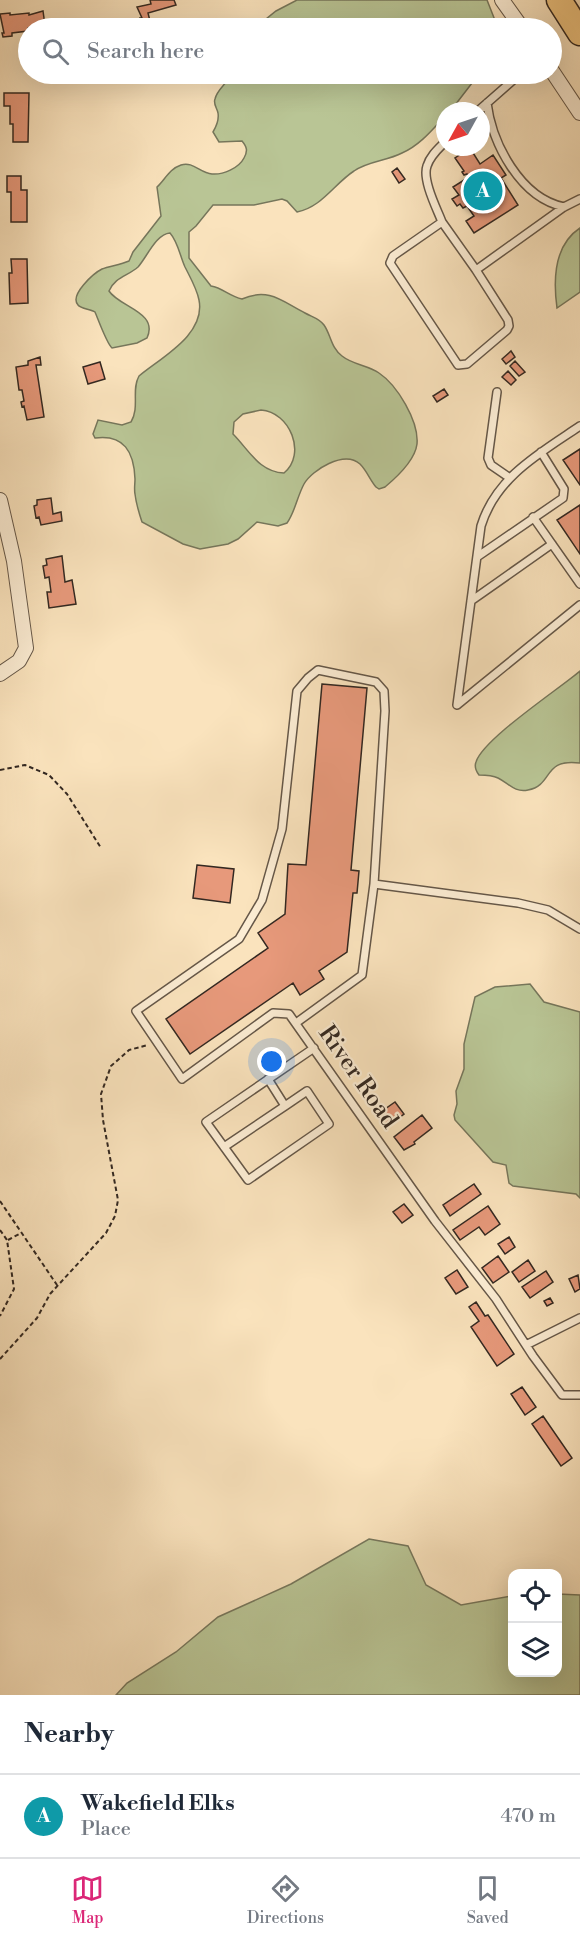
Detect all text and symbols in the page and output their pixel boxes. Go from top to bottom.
search box [18,18,562,84]
icon: search [39,35,72,68]
text: Search here [87,38,204,65]
north arrow [436,102,490,156]
pin: A [464,168,502,213]
street label: River Road [312,1020,405,1135]
your location [257,1047,286,1076]
map controls [508,1569,562,1677]
button: locate [508,1569,562,1623]
button: layers [508,1623,562,1677]
text: Nearby [24,1718,114,1750]
text: Wakefield Elks [81,1790,235,1817]
text: A [36,1804,51,1829]
text: 470 m [500,1804,556,1829]
text: Place [81,1817,131,1842]
tab: Map [71,1872,104,1928]
tab: Directions [247,1872,324,1928]
tab: Saved [467,1872,509,1928]

